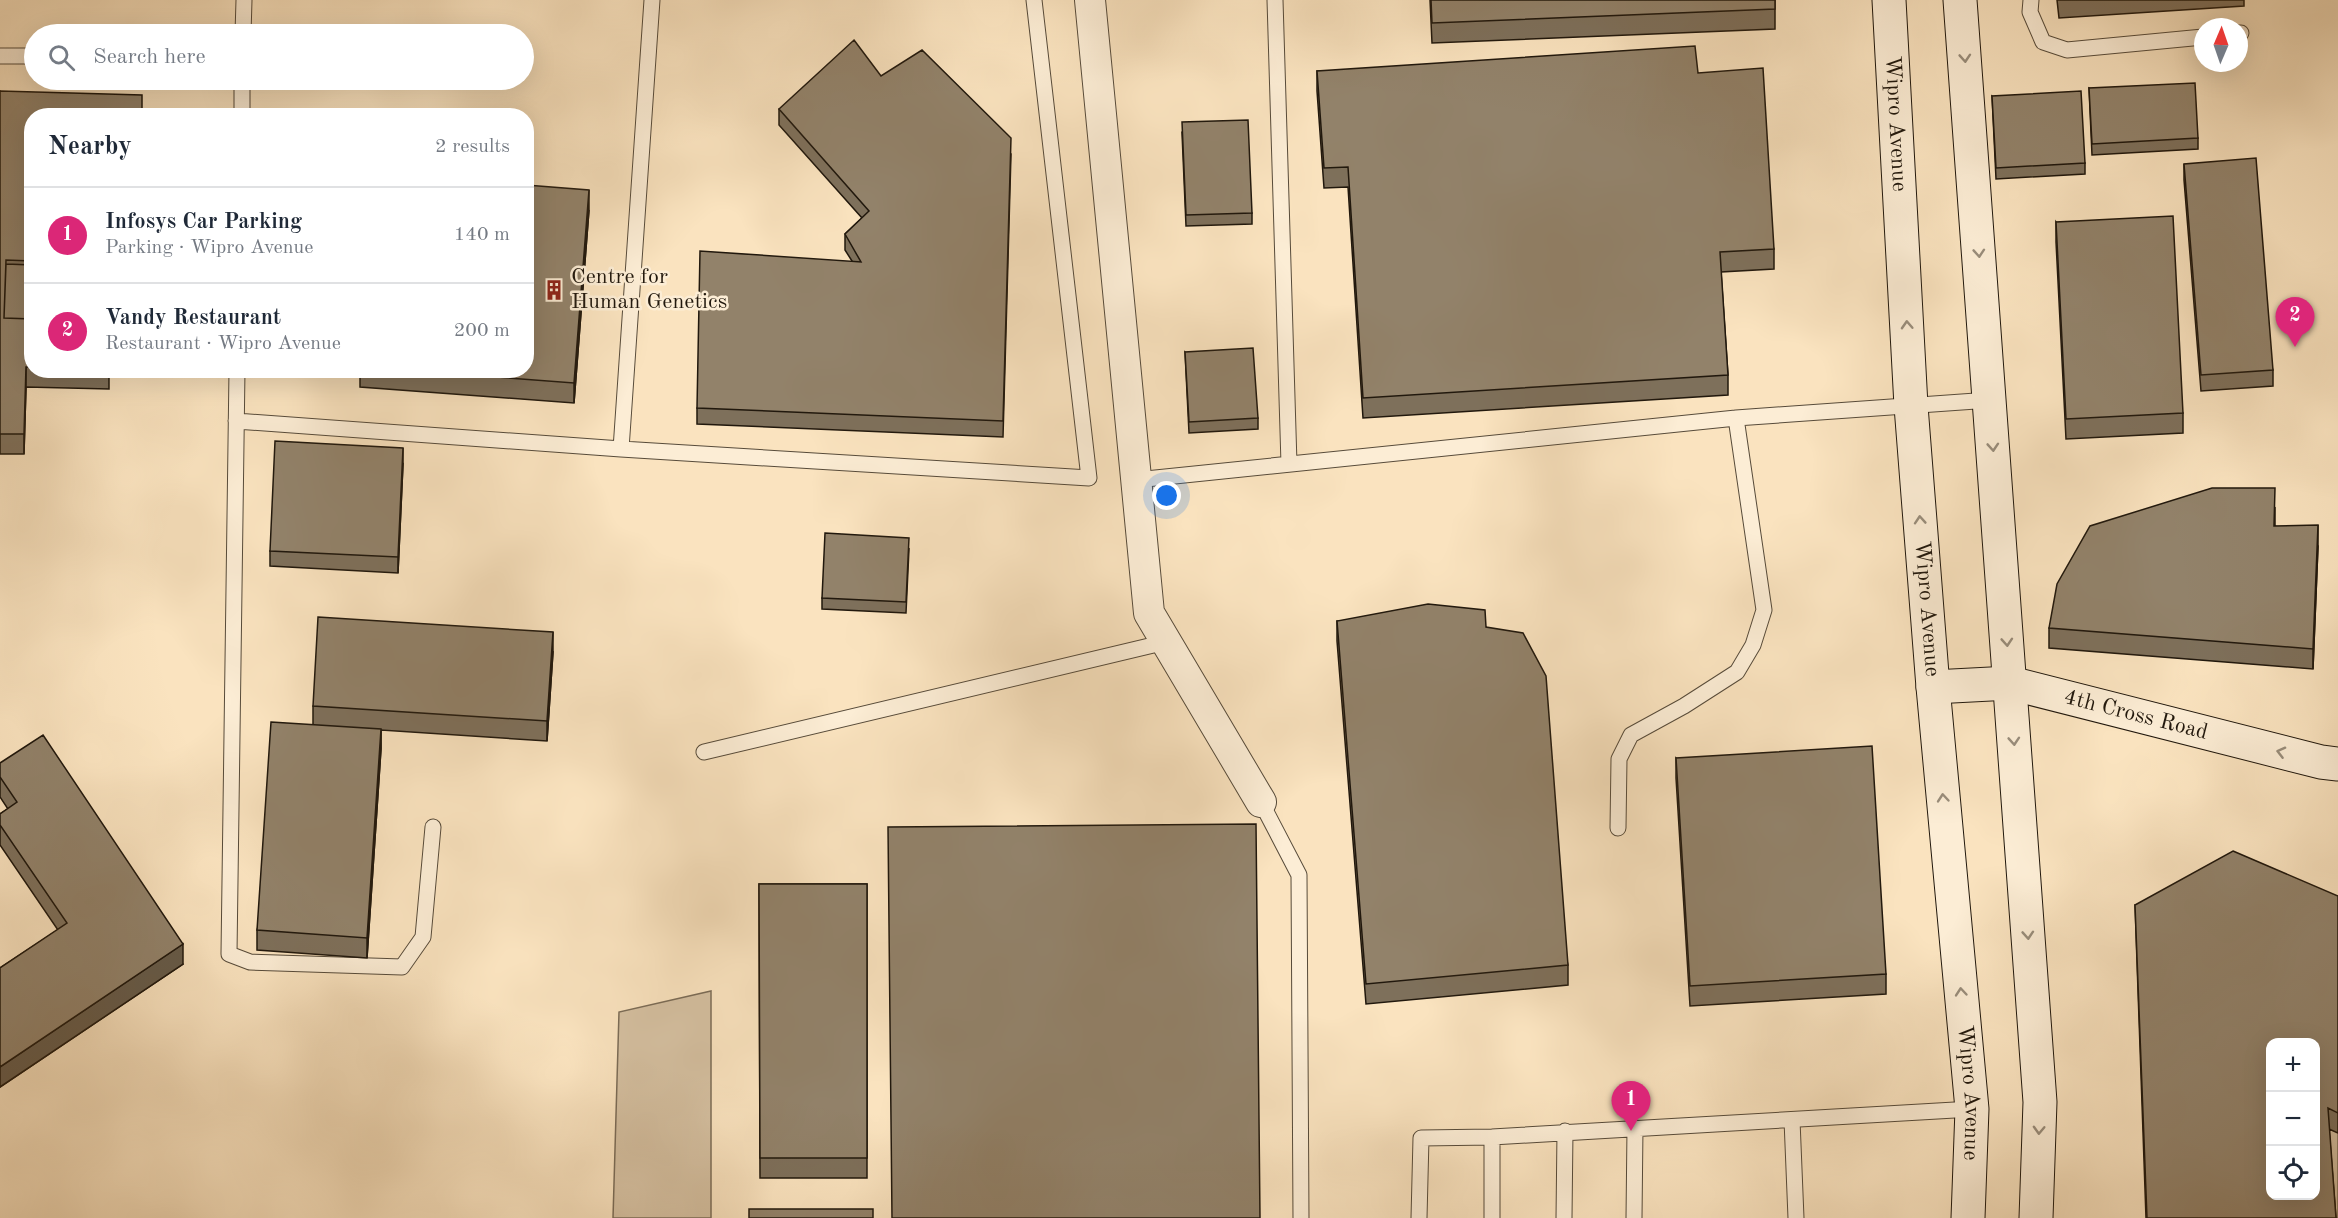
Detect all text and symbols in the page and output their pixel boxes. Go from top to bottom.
north arrow [2194,18,2248,72]
search box [24,24,534,90]
icon: search [45,41,78,74]
text: Search here [93,46,206,68]
one-way arrow [1958,54,1971,63]
street label: Wipro Avenue [1881,55,1910,192]
text: Nearby [48,134,132,160]
text: 2 results [435,137,510,157]
text: Infosys Car Parking [105,211,302,233]
text: 1 [62,225,73,245]
text: 140 m [454,225,510,245]
text: Parking · Wipro Avenue [105,238,313,258]
one-way arrow [1972,248,1985,257]
place label: Centre for Human Genetics [571,266,727,313]
building icon: Centre for Human Genetics [542,278,566,302]
pin: 2 [2276,298,2314,347]
text: Vandy Restaurant [105,307,281,329]
text: 2 [62,321,73,341]
text: 200 m [454,321,510,341]
one-way arrow [1900,321,1913,330]
text: Restaurant · Wipro Avenue [105,334,341,354]
one-way arrow [1986,443,1999,452]
your location [1152,481,1181,510]
one-way arrow [1914,515,1927,524]
street label: Wipro Avenue [1911,540,1943,677]
one-way arrow [2000,637,2013,646]
street label: 4th Cross Road [2062,686,2210,744]
one-way arrow [2008,736,2021,745]
one-way arrow [2276,746,2286,759]
one-way arrow [1937,793,1950,802]
one-way arrow [2021,931,2034,940]
one-way arrow [1955,987,1968,997]
street label: Wipro Avenue [1953,1024,1983,1161]
map controls [2266,1038,2320,1200]
button: + [2266,1038,2320,1092]
pin: 1 [1612,1082,1650,1131]
button: − [2266,1092,2320,1146]
one-way arrow [2033,1125,2045,1134]
button: locate [2266,1146,2320,1200]

